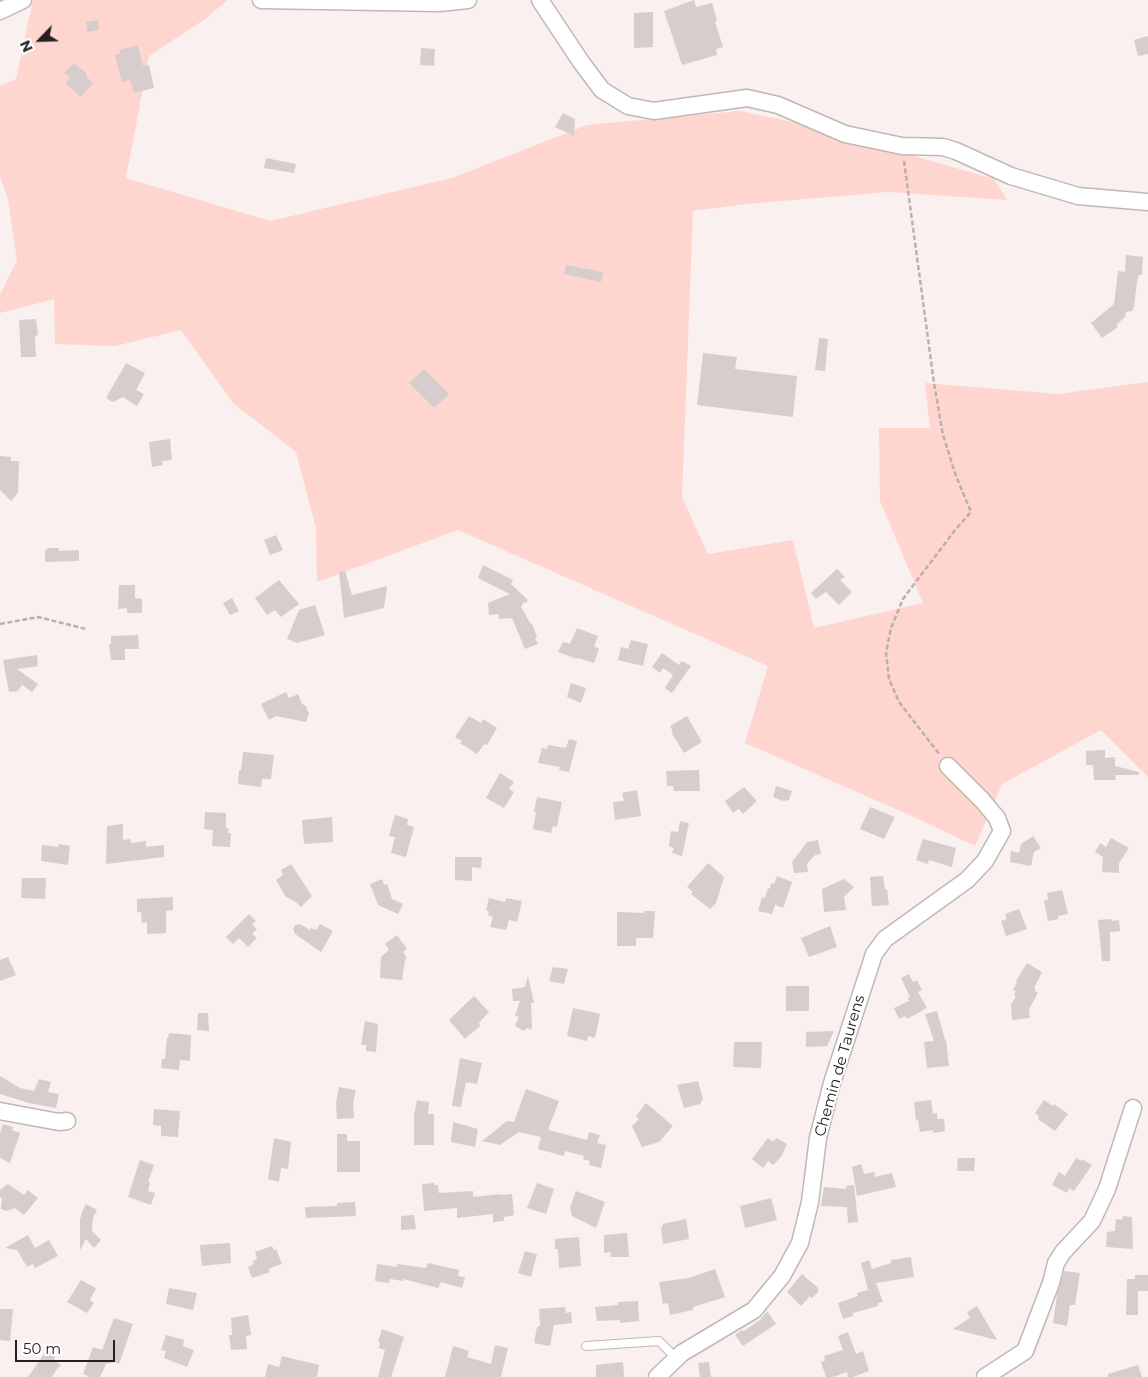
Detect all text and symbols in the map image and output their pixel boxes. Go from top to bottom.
north arrow [15,15,65,65]
text: N [16,37,37,55]
street label: Chemin de Taurens [811,993,869,1139]
scale bar [18,1330,118,1362]
text: 50 m [23,1339,61,1358]

